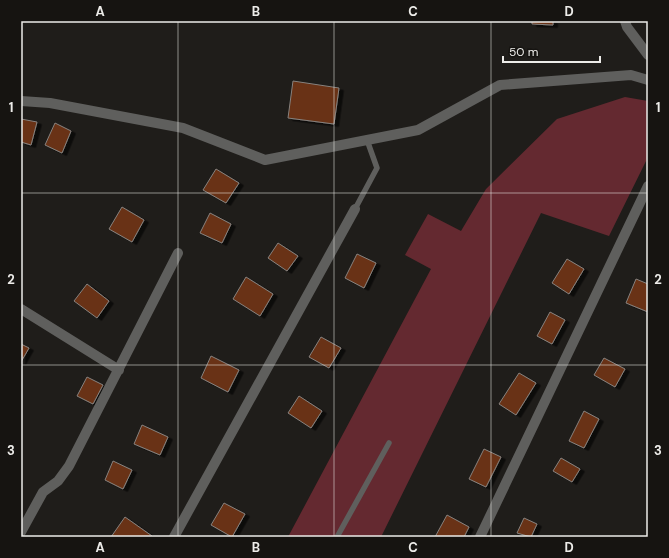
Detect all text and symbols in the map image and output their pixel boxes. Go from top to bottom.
text: A [95,3,105,20]
text: B [252,3,260,20]
text: C [408,3,418,20]
text: D [564,3,574,20]
scale bar [503,38,600,64]
text: 50 m [509,44,538,60]
text: 1 [9,99,13,116]
text: 1 [656,99,660,116]
text: 2 [7,271,15,288]
text: 2 [654,271,662,288]
text: 3 [7,442,15,459]
text: 3 [654,442,662,459]
text: A [95,539,105,556]
text: B [252,539,260,556]
text: C [408,539,418,556]
text: D [564,539,574,556]

